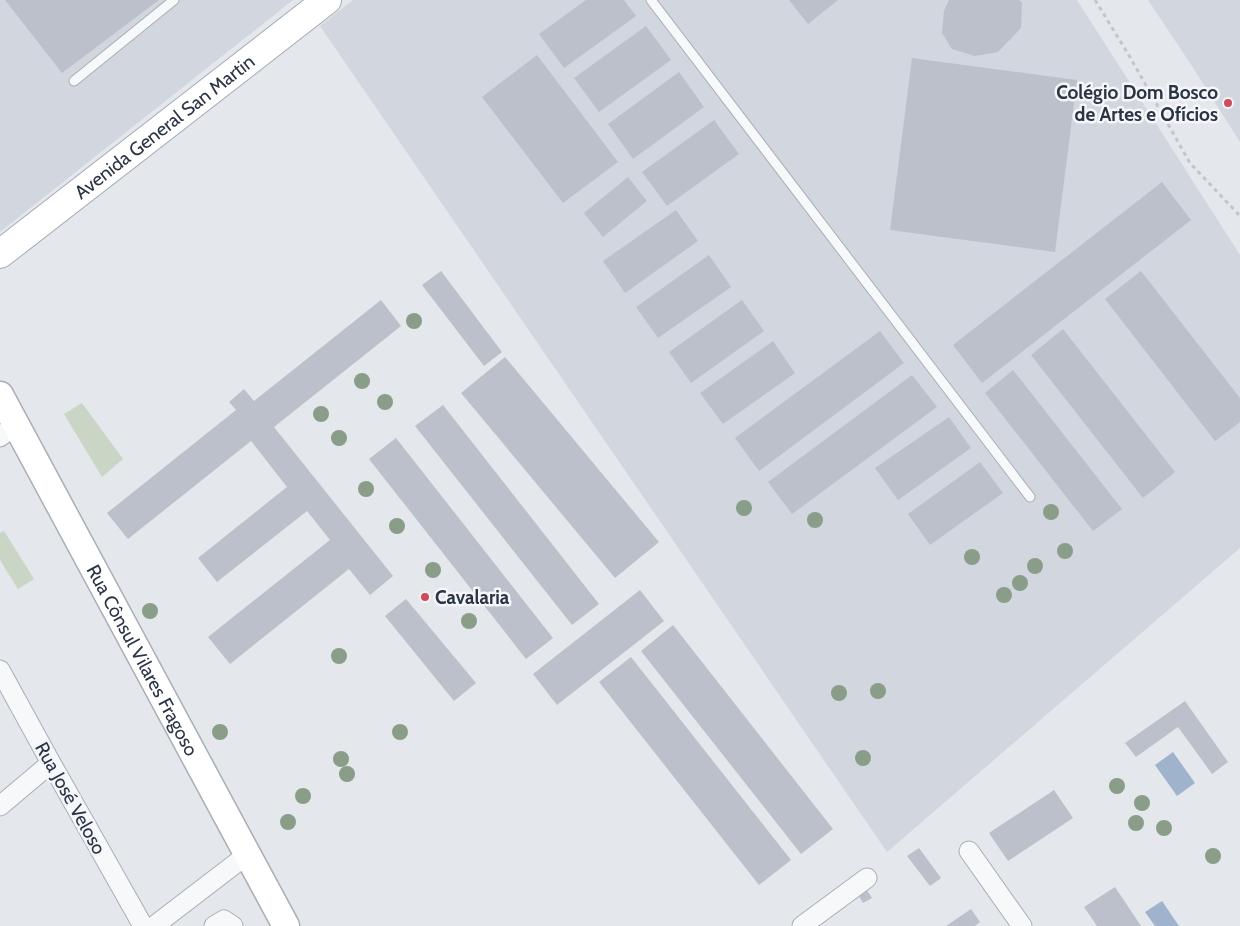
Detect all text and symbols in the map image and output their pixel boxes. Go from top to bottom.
street label: Avenida General San Martin [70,50,259,204]
place label: Colégio Dom Bosco de Artes e Ofícios [1056,81,1218,126]
marker: Colégio Dom Bosco de Artes e Ofícios [1222,97,1234,109]
street label: Rua Cônsul Vilares Fragoso [81,561,203,760]
place label: Cavalaria [435,586,510,609]
marker: Cavalaria [419,591,431,603]
street label: Rua José Veloso [30,738,111,858]

